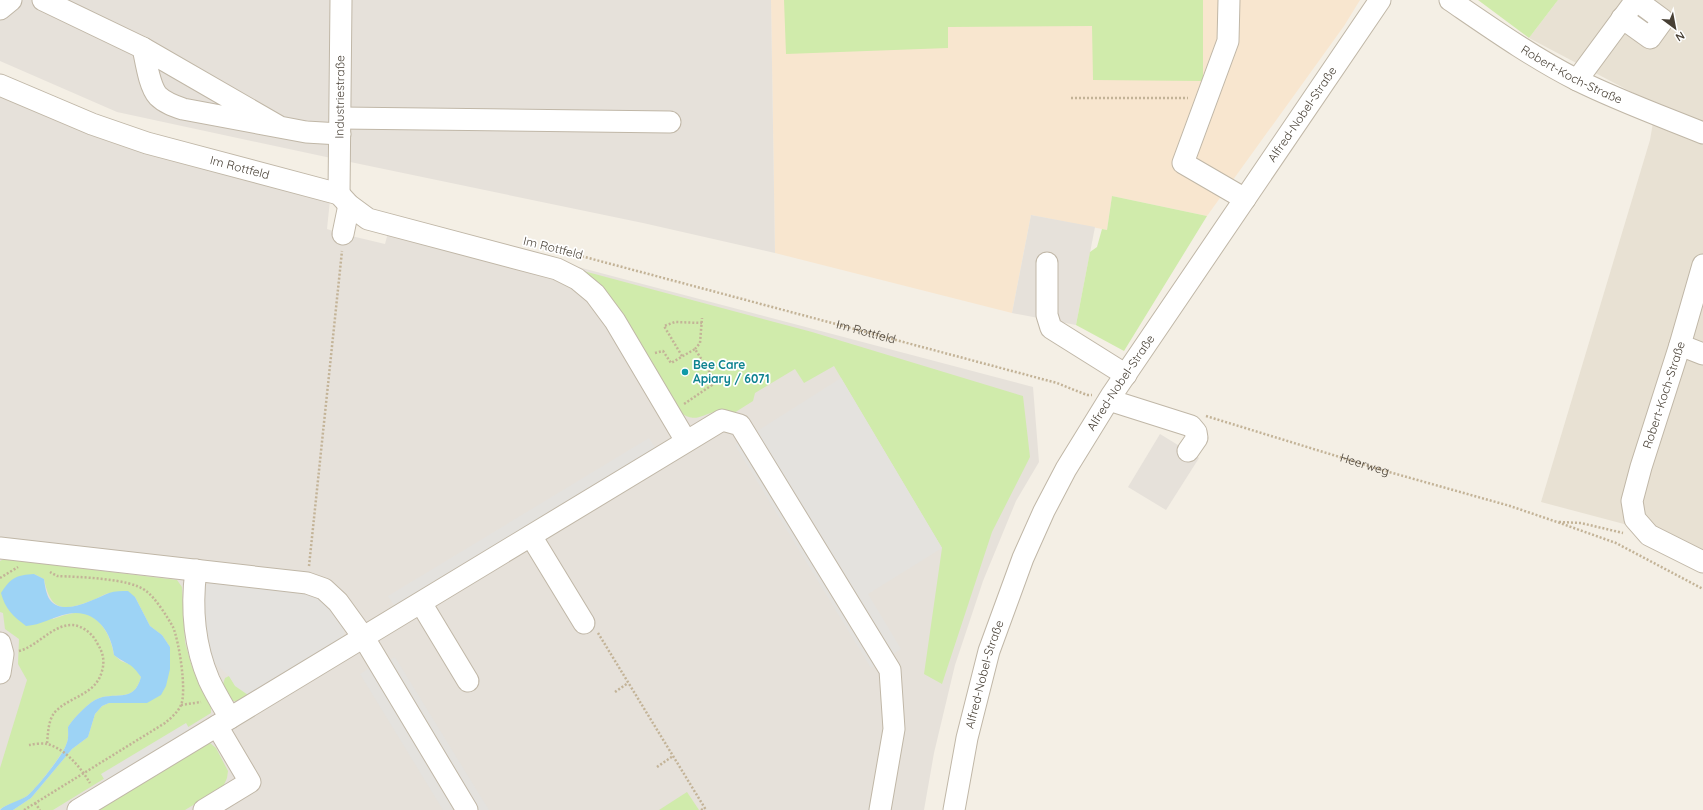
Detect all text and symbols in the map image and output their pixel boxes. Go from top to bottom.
north arrow [1655,8,1695,48]
text: N [1673,28,1687,45]
street label: Robert-Koch-Straße [1518,42,1625,107]
street label: Industriestraße [332,55,347,139]
street label: Alfred-Nobel-Straße [1264,63,1340,165]
street label: Im Rottfeld [208,152,271,182]
street label: Im Rottfeld [522,233,584,262]
street label: Im Rottfeld [835,316,897,347]
street label: Alfred-Nobel-Straße [1083,331,1158,433]
street label: Robert-Koch-Straße [1639,339,1688,450]
place label: Bee Care Apiary / 6071 [693,357,770,386]
marker: Bee Care Apiary / 6071 [680,367,690,377]
street label: Heerweg [1338,450,1391,479]
street label: Alfred-Nobel-Straße [962,618,1007,730]

